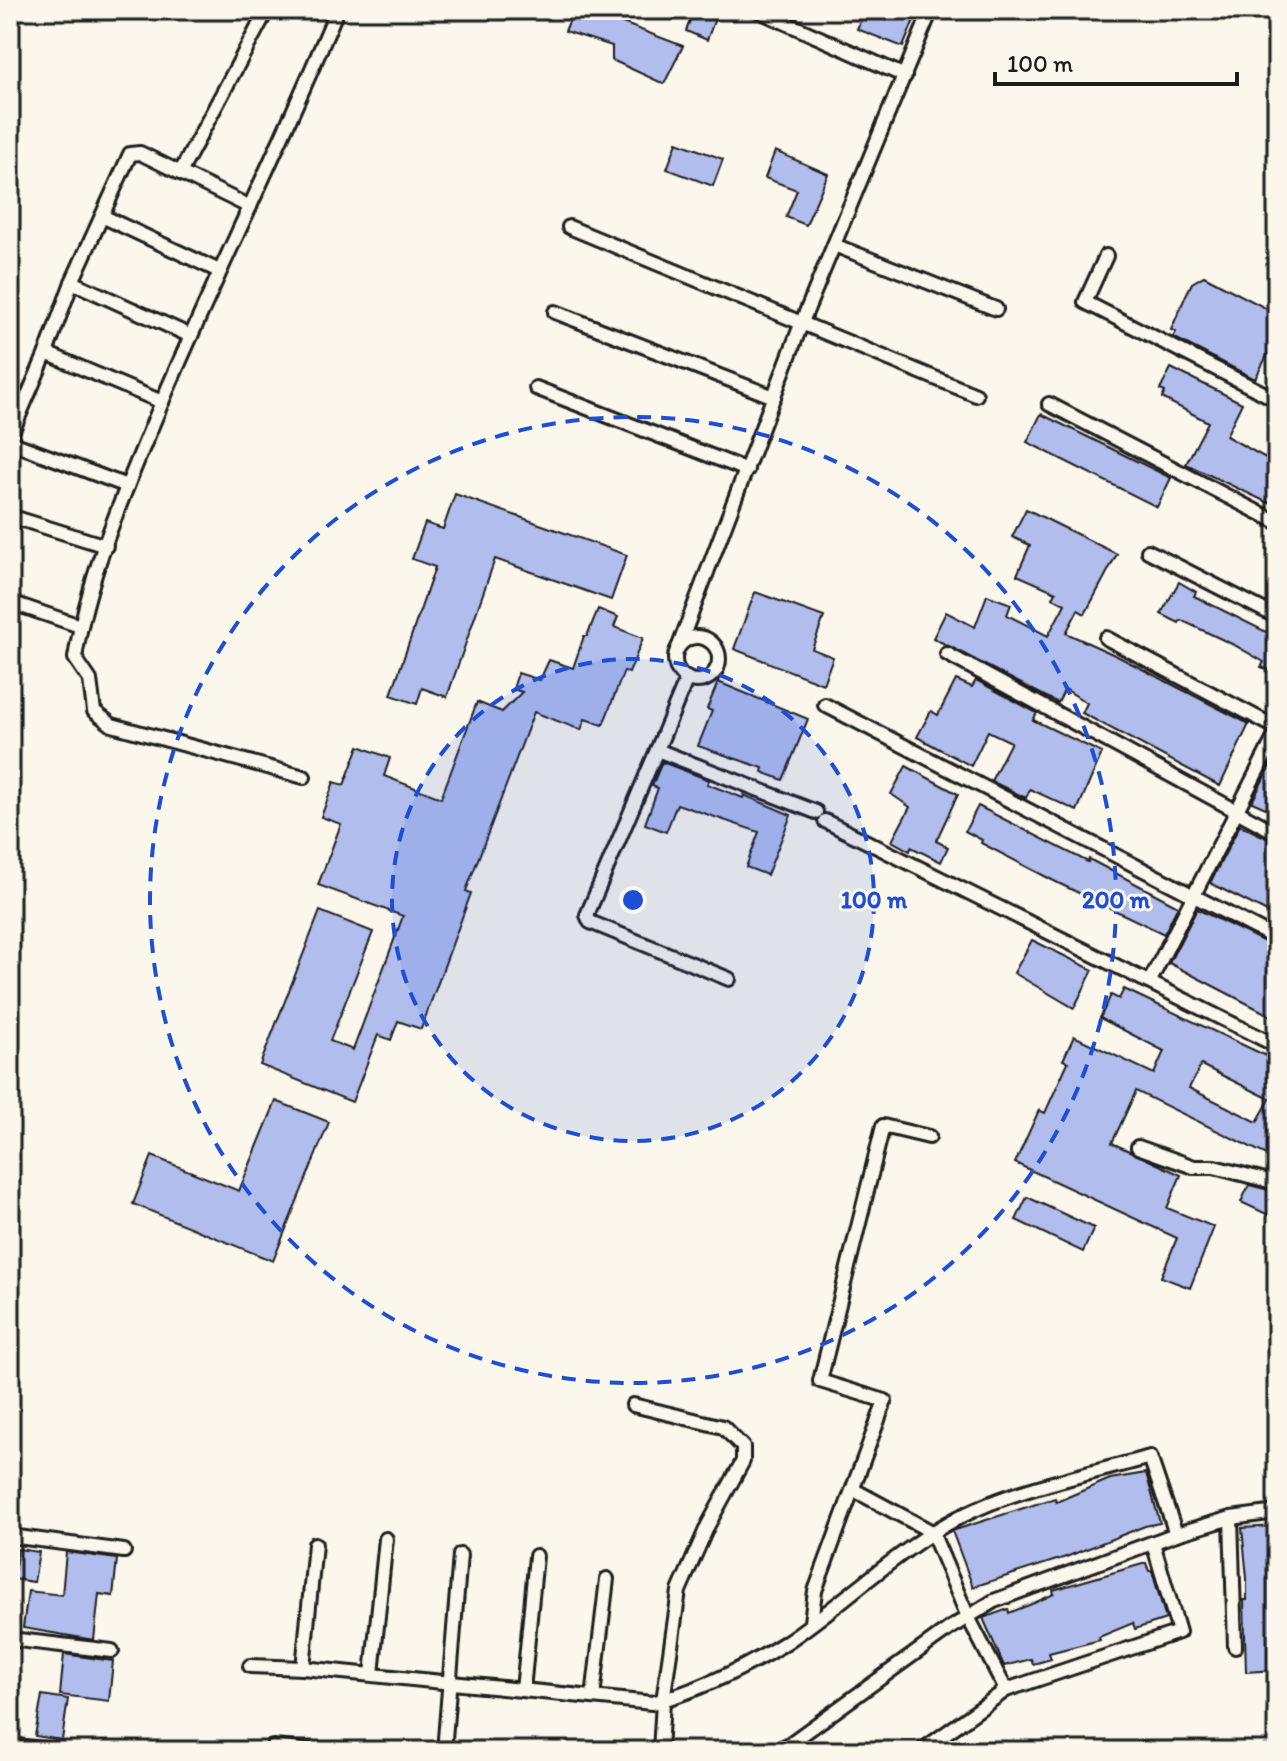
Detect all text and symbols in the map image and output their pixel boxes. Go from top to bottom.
scale bar [995,36,1237,86]
text: 100 m [1007,49,1073,78]
text: 100 m [841,885,908,914]
text: 200 m [1082,885,1151,914]
centre of rings [619,886,647,914]

